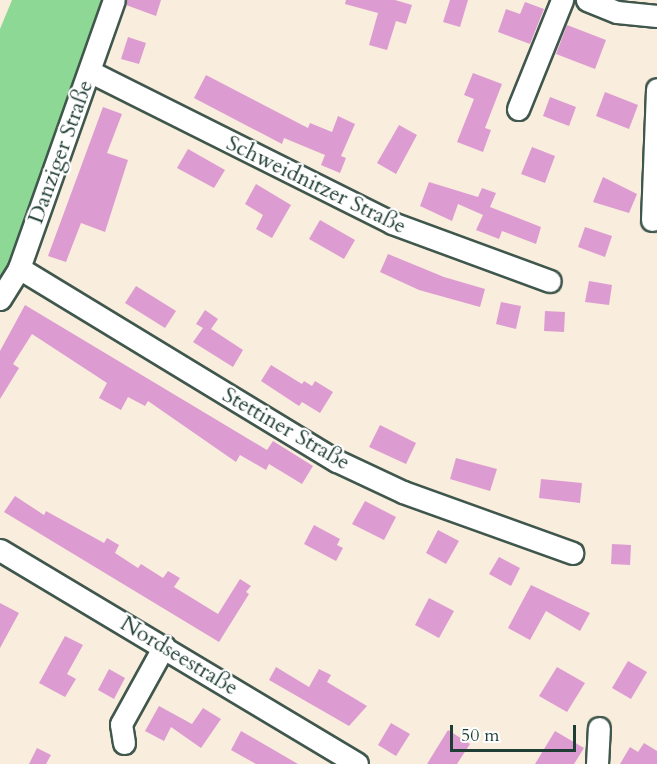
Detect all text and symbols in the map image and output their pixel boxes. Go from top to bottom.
street label: Danziger Straße [23,77,99,227]
street label: Schweidnitzer Straße [222,130,410,240]
street label: Stettiner Straße [217,382,355,476]
street label: Nordseestraße [115,611,243,701]
scale bar [453,713,579,751]
text: 50 m [461,723,500,748]

